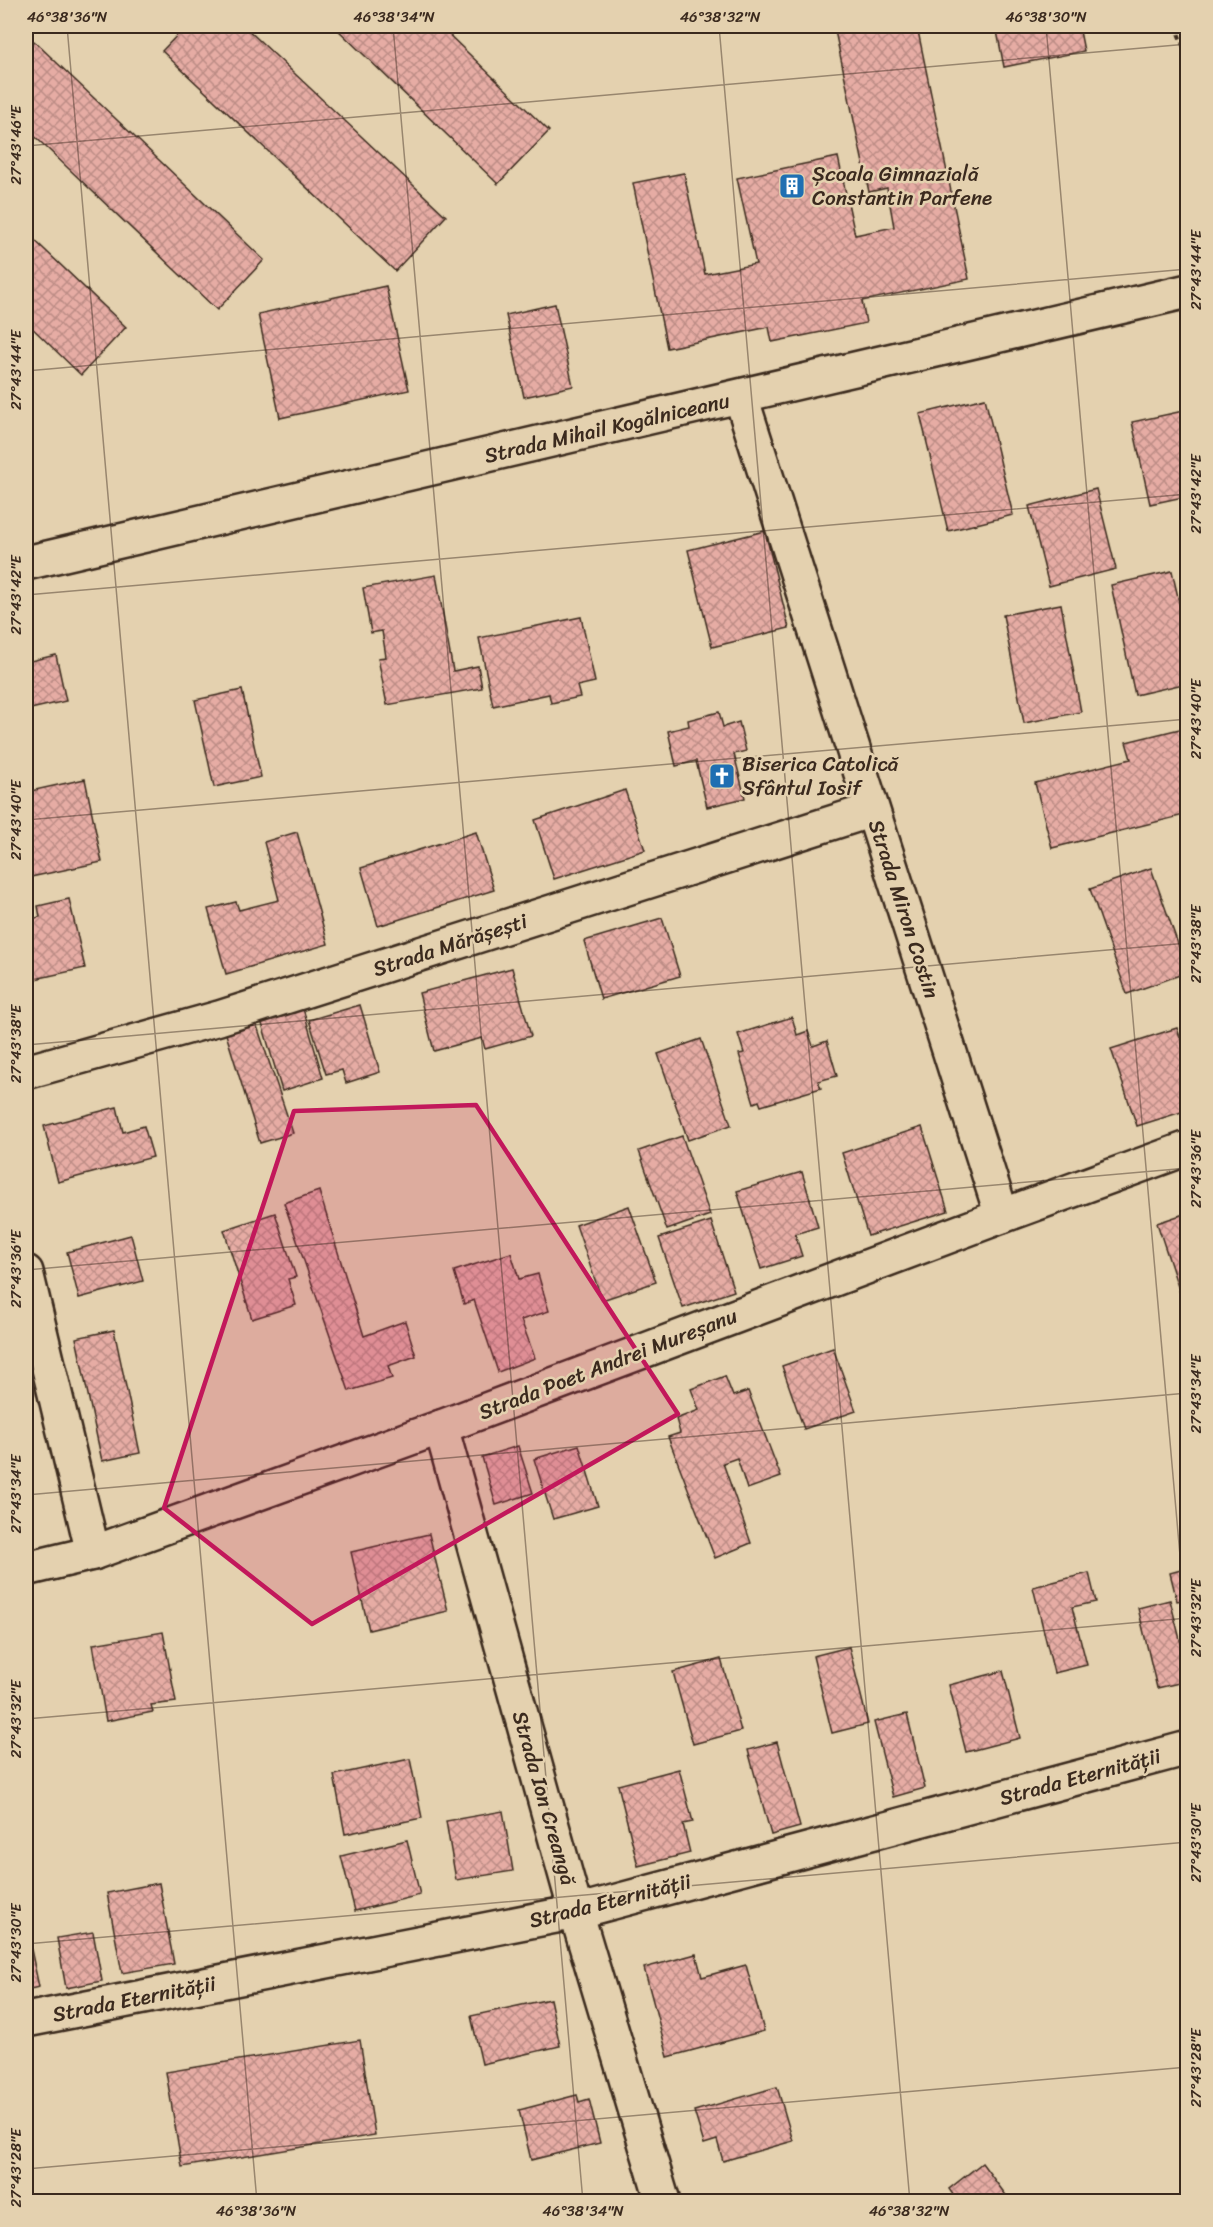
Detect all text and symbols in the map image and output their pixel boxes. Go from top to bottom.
text: 46°38'36"N [27,4,108,30]
text: 46°38'34"N [353,4,435,30]
text: 46°38'32"N [680,4,761,30]
text: 46°38'30"N [1005,4,1087,30]
text: 27°43'46"E [3,104,29,185]
place label: Școala Gimnazială Constantin Parfene [812,155,992,217]
building icon: Școala Gimnazială Constantin Parfene [777,171,807,201]
text: 27°43'44"E [1183,228,1209,310]
text: 27°43'44"E [3,328,29,410]
street label: Strada Mihail Kogălniceanu [481,381,734,475]
text: 27°43'42"E [1183,453,1209,534]
text: 27°43'42"E [3,554,29,635]
text: 27°43'40"E [1183,677,1209,759]
place label: Biserica Catolică Sfântul Iosif [742,745,900,807]
church icon: Biserica Catolică Sfântul Iosif [707,761,737,791]
text: 27°43'40"E [3,778,29,860]
street label: Strada Miron Costin [857,815,951,1003]
street label: Strada Mărășești [368,902,533,988]
text: 27°43'38"E [1183,903,1209,983]
text: 27°43'38"E [3,1003,29,1083]
text: 27°43'36"E [1183,1128,1209,1208]
text: 27°43'36"E [3,1228,29,1308]
street label: Strada Poet Andrei Mureșanu [473,1297,743,1431]
text: 27°43'34"E [1183,1353,1209,1434]
text: 27°43'34"E [3,1453,29,1534]
text: 27°43'32"E [1183,1577,1209,1657]
text: 27°43'32"E [3,1678,29,1758]
street label: Strada Ion Creangă [501,1706,587,1891]
street label: Strada Eternității [995,1737,1166,1817]
text: 27°43'30"E [1183,1802,1209,1883]
street label: Strada Eternității [525,1862,696,1939]
text: 27°43'30"E [3,1902,29,1983]
street label: Strada Eternității [49,1964,220,2033]
text: 27°43'28"E [1183,2027,1209,2108]
text: 27°43'28"E [3,2127,29,2208]
text: 46°38'36"N [216,2198,297,2224]
text: 46°38'34"N [542,2198,624,2224]
text: 46°38'32"N [869,2198,950,2224]

